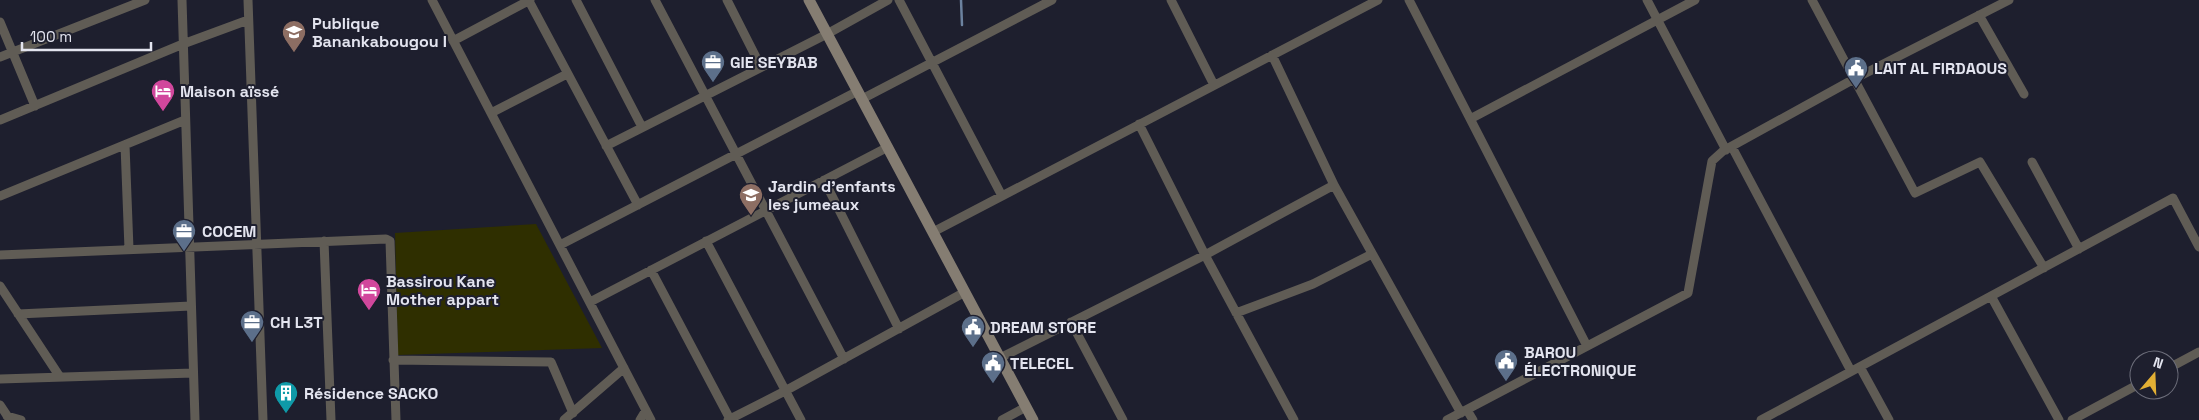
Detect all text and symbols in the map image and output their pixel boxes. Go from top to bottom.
place label: Publique Banankabougou I [312,13,447,52]
school or university icon: Publique Banankabougou I [281,19,307,53]
scale bar [22,20,151,52]
text: 100 m [30,27,72,46]
office icon: GIE SEYBAB [700,49,726,83]
place label: GIE SEYBAB [730,52,818,73]
public building icon: LAIT AL FIRDAOUS [1843,55,1869,89]
place label: LAIT AL FIRDAOUS [1874,58,2007,79]
hotel icon: Maison aïssé [150,78,176,112]
place label: Maison aïssé [180,81,279,102]
place label: Jardin d'enfants les jumeaux [768,176,896,215]
school or university icon: Jardin d'enfants les jumeaux [738,182,764,216]
office icon: COCEM [171,218,197,252]
place label: COCEM [202,221,256,242]
place label: Bassirou Kane Mother appart [386,271,499,310]
hotel icon: Bassirou Kane Mother appart [356,277,382,311]
office icon: CH L3T [239,309,265,343]
place label: CH L3T [270,312,323,333]
public building icon: DREAM STORE [960,314,986,348]
place label: DREAM STORE [990,317,1096,338]
place label: BAROU ÉLECTRONIQUE [1524,342,1636,381]
public building icon: BAROU ÉLECTRONIQUE [1493,348,1519,382]
public building icon: TELECEL [980,350,1006,384]
north arrow [2129,350,2179,400]
place label: TELECEL [1010,353,1074,374]
text: N [2151,353,2166,373]
building icon: Résidence SACKO [273,380,299,414]
place label: Résidence SACKO [304,383,439,404]

